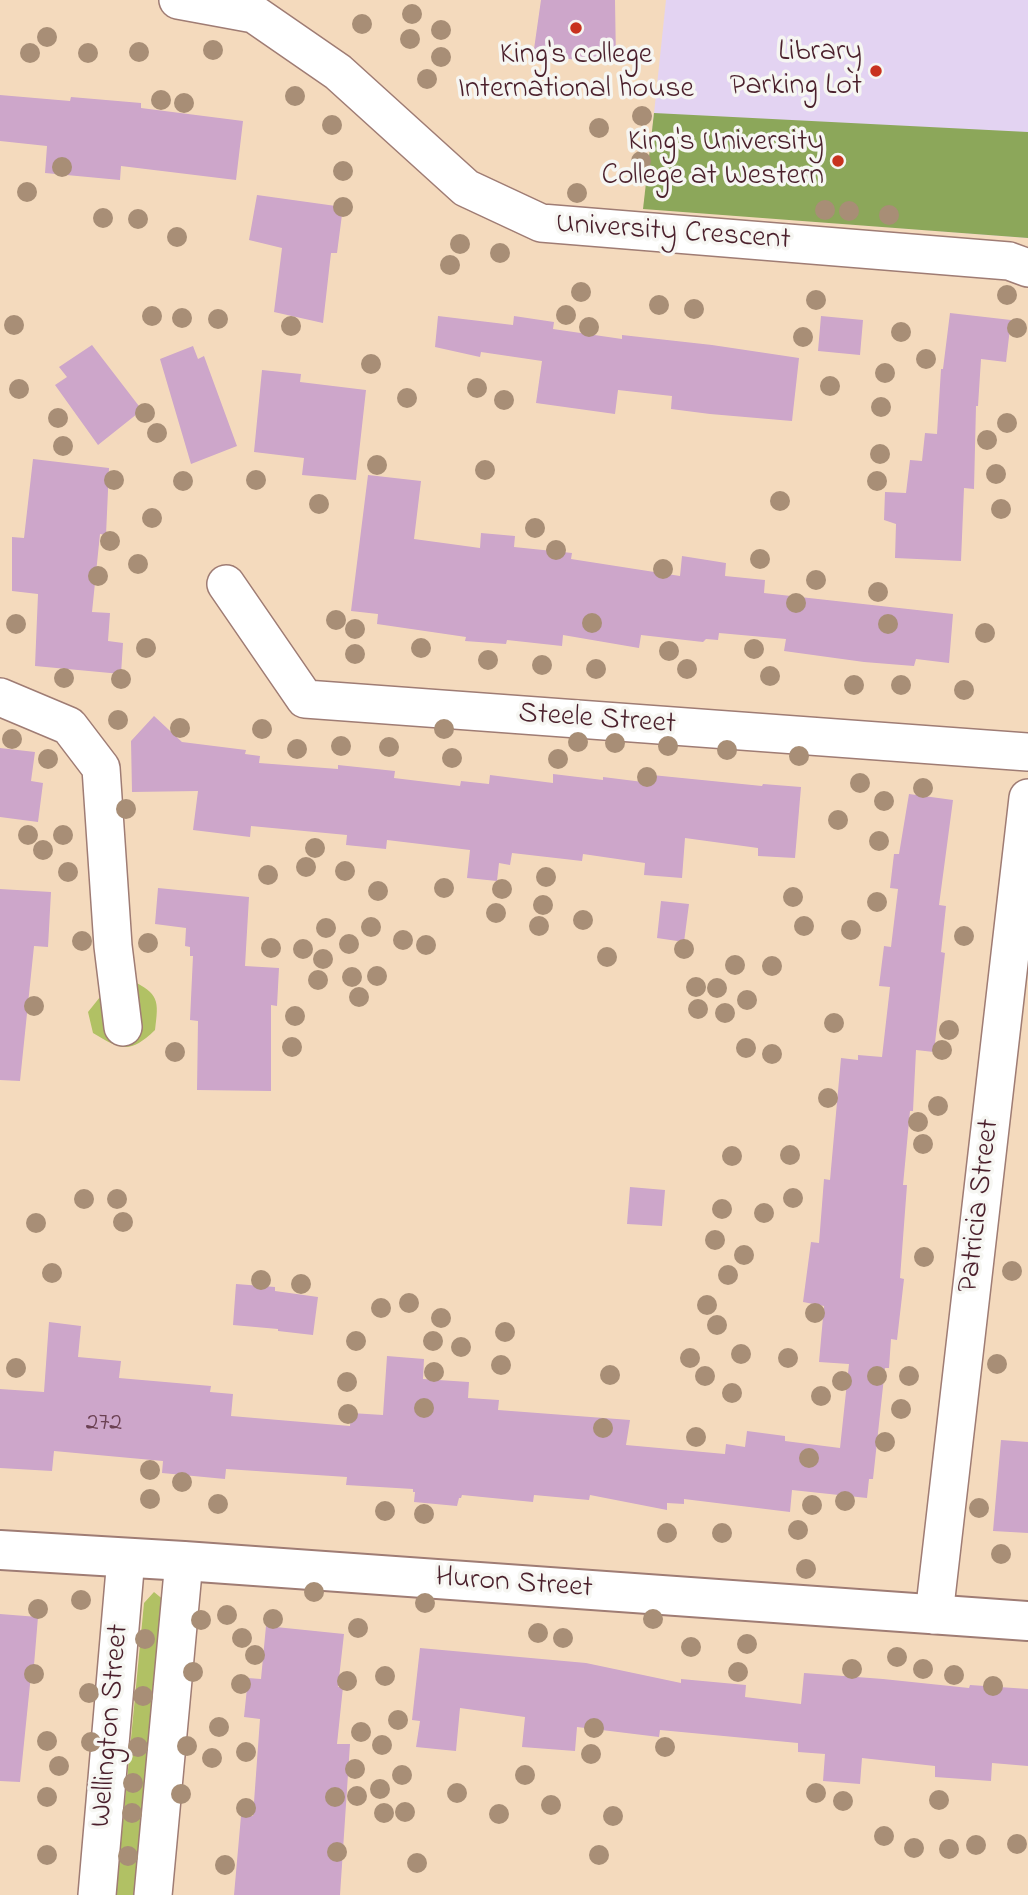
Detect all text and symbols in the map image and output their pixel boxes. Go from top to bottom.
marker: King's college International house [568,20,584,36]
place label: Library Parking Lot [730,36,862,106]
place label: King's college International house [458,39,694,110]
marker: Library Parking Lot [868,63,884,79]
place label: King's University College at Western [602,126,824,196]
marker: King's University College at Western [830,153,846,169]
street label: University Crescent [554,208,792,260]
street label: Steele Street [517,698,677,744]
street label: Patricia Street [952,1117,1010,1295]
house number: 272 [86,1409,122,1441]
street label: Huron Street [434,1562,594,1608]
street label: Wellington Street [85,1623,139,1829]

